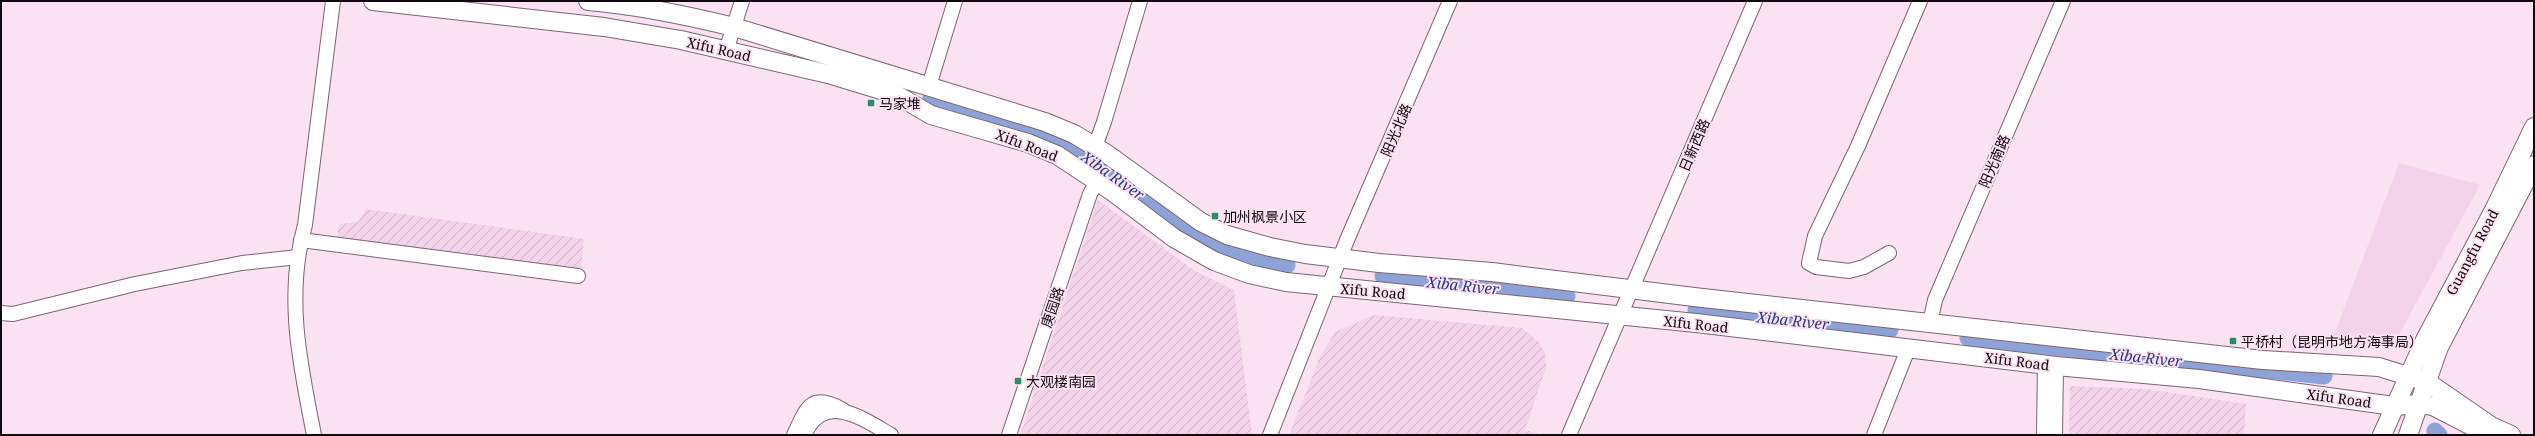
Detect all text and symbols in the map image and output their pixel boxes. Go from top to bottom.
street label: Xifu Road [685,32,753,66]
place label: 马家堆 [879,94,921,113]
marker: 马家堆 [866,98,876,108]
street label: 阳光北路 [1376,101,1416,159]
street label: 日新西路 [1674,116,1714,174]
street label: Xifu Road [993,124,1061,166]
street label: 阳光南路 [1974,132,2014,190]
water label: Xiba River [1077,145,1149,205]
street label: Guangfu Road [2441,205,2503,298]
place label: 加州枫景小区 [1223,207,1307,226]
marker: 加州枫景小区 [1210,211,1220,221]
water label: Xiba River [1425,271,1501,299]
street label: Xifu Road [1340,279,1407,303]
street label: 庚园路 [1036,284,1068,330]
water label: Xiba River [1755,306,1831,334]
street label: Xifu Road [1663,311,1730,337]
place label: 平桥村（昆明市地方海事局） [2241,332,2423,351]
marker: 平桥村（昆明市地方海事局） [2228,336,2238,346]
water label: Xiba River [2108,343,2184,371]
street label: Xifu Road [1984,348,2051,374]
place label: 大观楼南园 [1026,372,1096,391]
marker: 大观楼南园 [1013,376,1023,386]
street label: Xifu Road [2305,384,2373,412]

